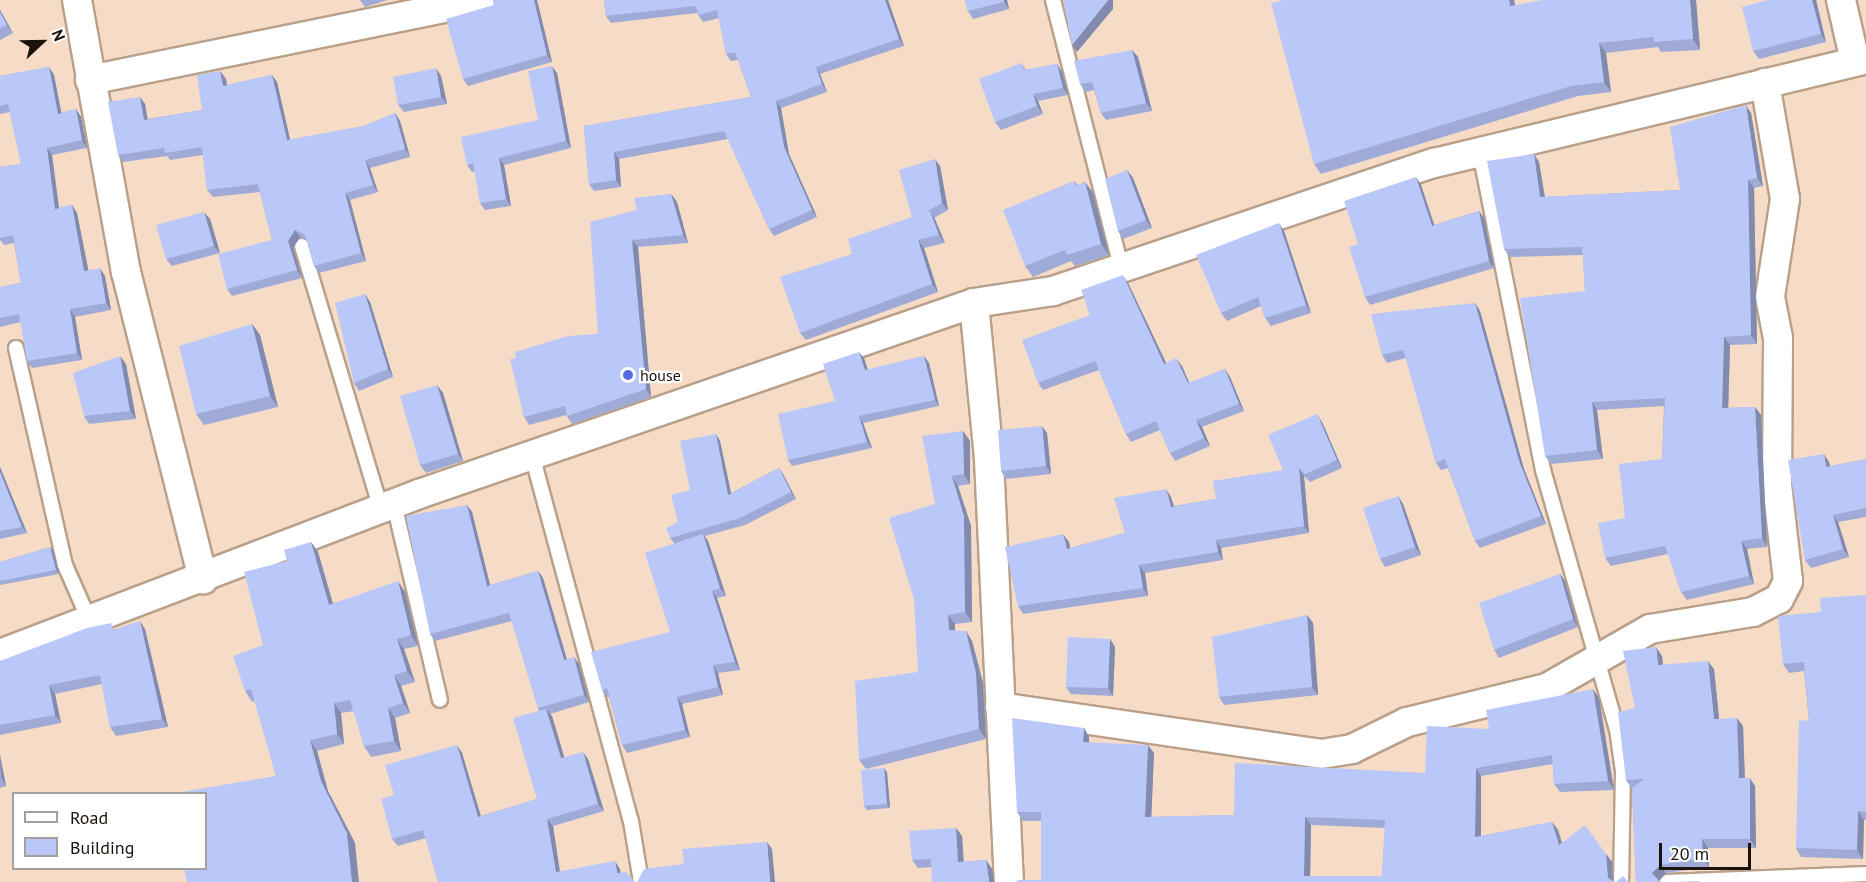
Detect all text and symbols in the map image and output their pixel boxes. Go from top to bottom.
north arrow [12,12,72,72]
text: N [47,27,70,44]
place label: house [640,365,681,385]
marker: house [621,368,635,382]
legend [12,792,207,870]
text: Road [70,806,108,829]
scale bar [1662,831,1754,869]
text: Building [70,836,134,859]
text: 20 m [1670,842,1709,865]

